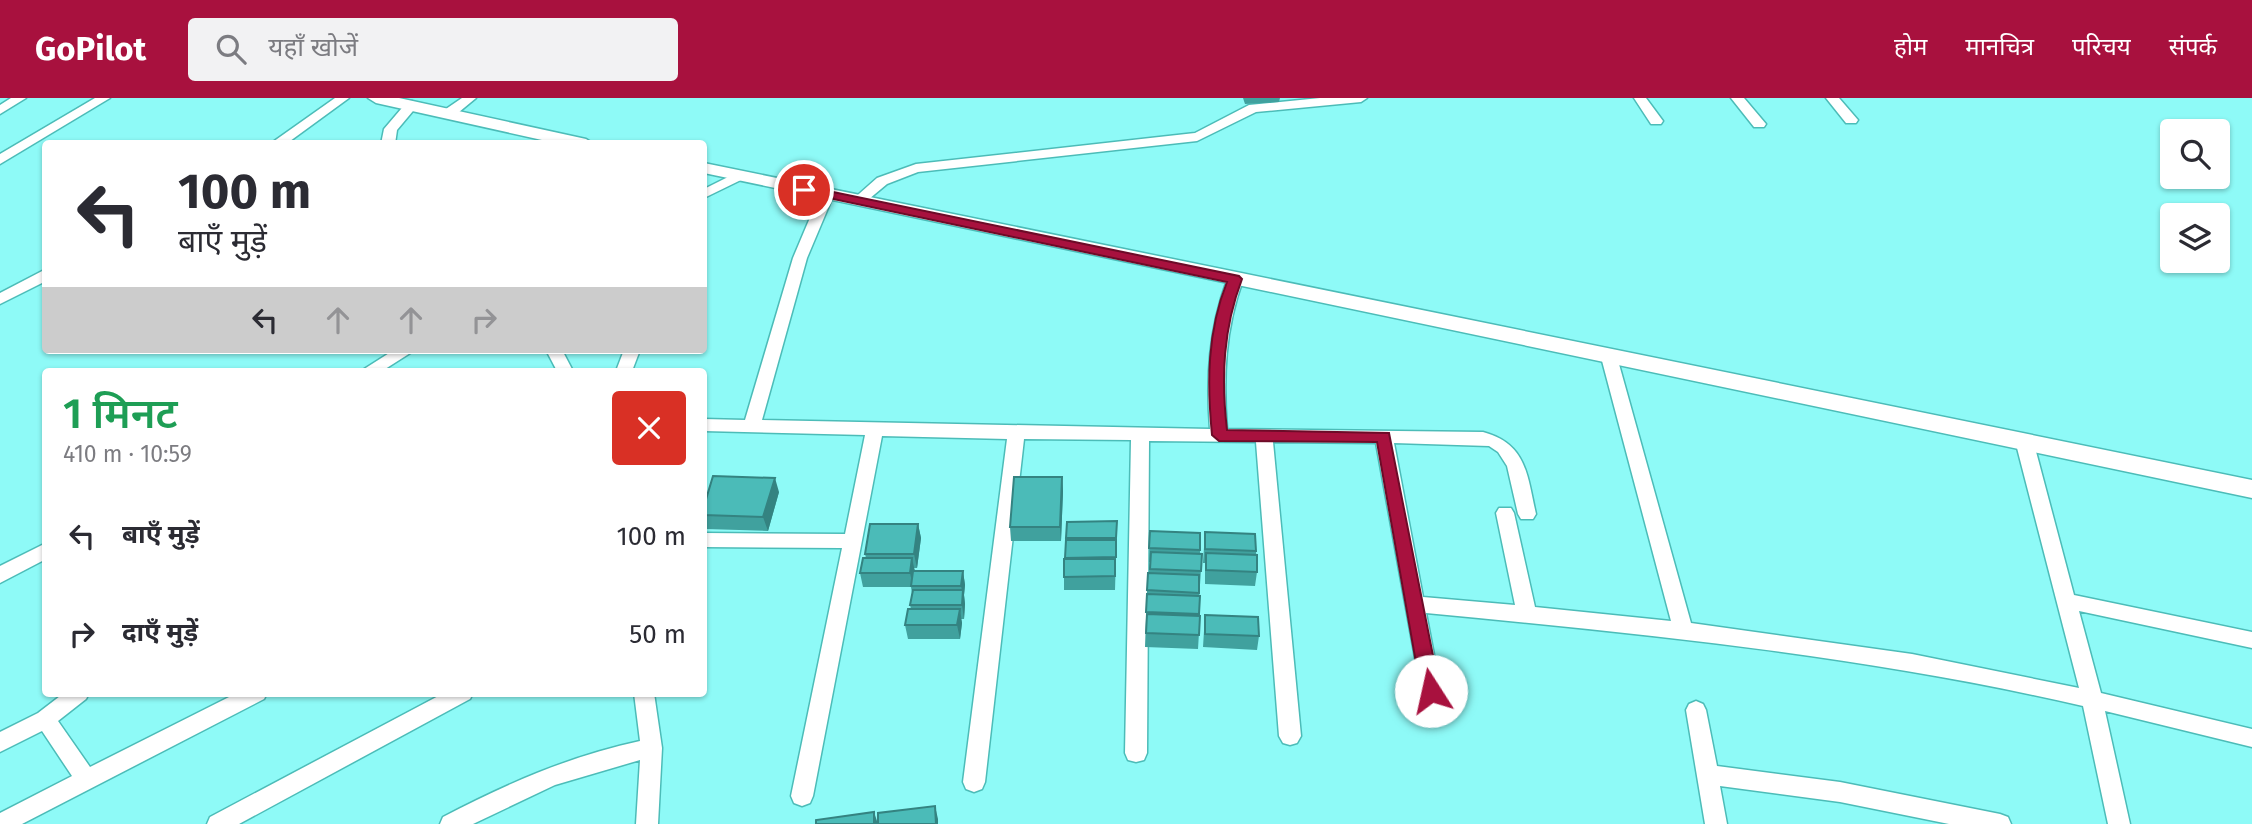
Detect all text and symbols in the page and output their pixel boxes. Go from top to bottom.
search box [188,18,678,81]
text: GoPilot [35,29,146,69]
icon: search [212,30,250,68]
text: यहाँ खोजें [268,32,358,63]
text: होम [1894,33,1927,61]
text: मानचित्र [1965,33,2034,61]
text: परिचय [2072,33,2131,61]
text: संपर्क [2169,33,2217,61]
map controls [2160,119,2230,273]
button: search [2160,119,2230,189]
pin [774,160,834,220]
text: 100 m [178,162,311,221]
icon: left [63,168,154,259]
icon: arrive [785,171,823,209]
button: layers [2160,203,2230,273]
text: बाएँ मुड़ें [178,222,267,260]
icon: left [246,301,284,339]
icon: ahead [319,301,357,339]
icon: ahead [392,301,430,339]
icon: right [465,301,503,339]
text: 1 मिनट [63,389,178,439]
button: close [612,391,686,465]
text: 410 m · 10:59 [63,440,192,468]
icon: left [63,517,101,555]
text: बाएँ मुड़ें [122,519,199,550]
text: 100 m [617,521,686,552]
icon: right [63,615,101,653]
text: दाएँ मुड़ें [122,617,198,648]
text: 50 m [629,619,686,650]
position arrow [1394,654,1468,728]

